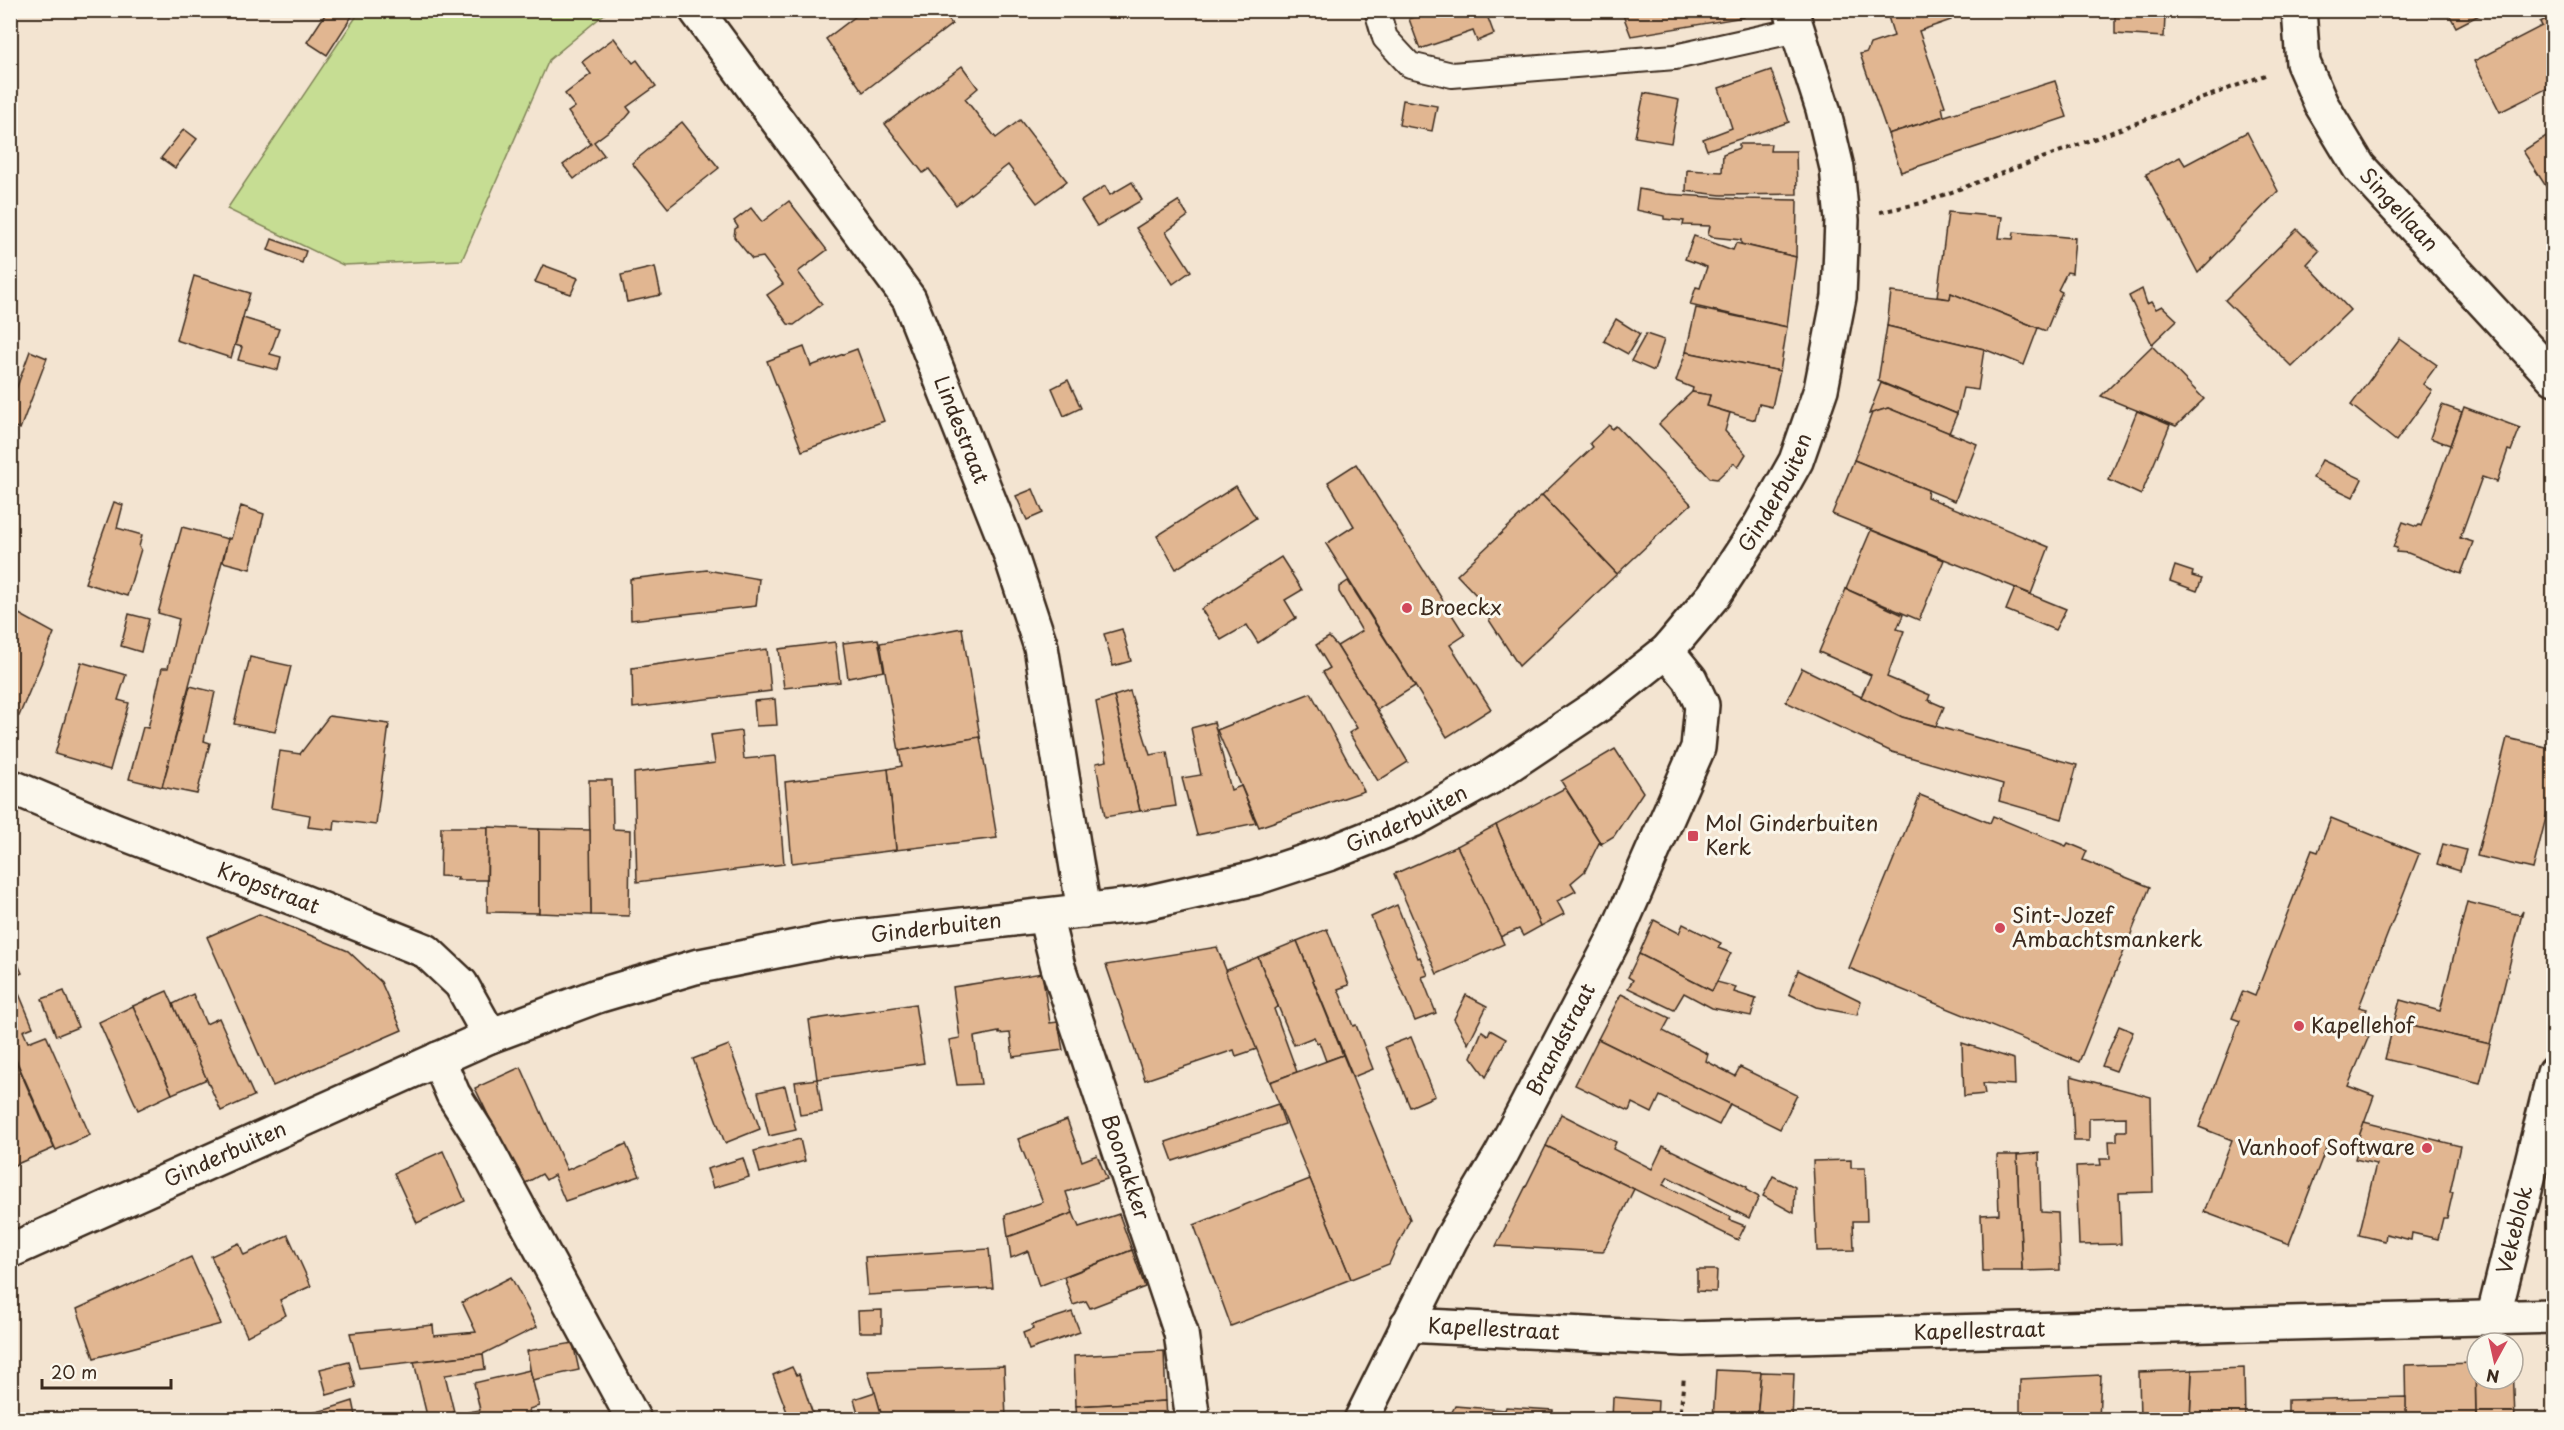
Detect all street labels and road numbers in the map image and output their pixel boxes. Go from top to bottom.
street label: Singellaan [2353,159,2447,258]
street label: Lindestraat [927,371,999,488]
street label: Ginderbuiten [1729,428,1818,557]
street label: Ginderbuiten [1340,775,1473,860]
street label: Kropstraat [213,853,325,921]
street label: Ginderbuiten [869,902,1003,949]
street label: Brandstraat [1517,977,1602,1101]
street label: Boonakker [1095,1110,1160,1224]
street label: Ginderbuiten [158,1111,291,1194]
street label: Vekeblok [2487,1182,2540,1277]
street label: Kapellestraat [1427,1308,1561,1347]
street label: Kapellestraat [1913,1311,2046,1347]

